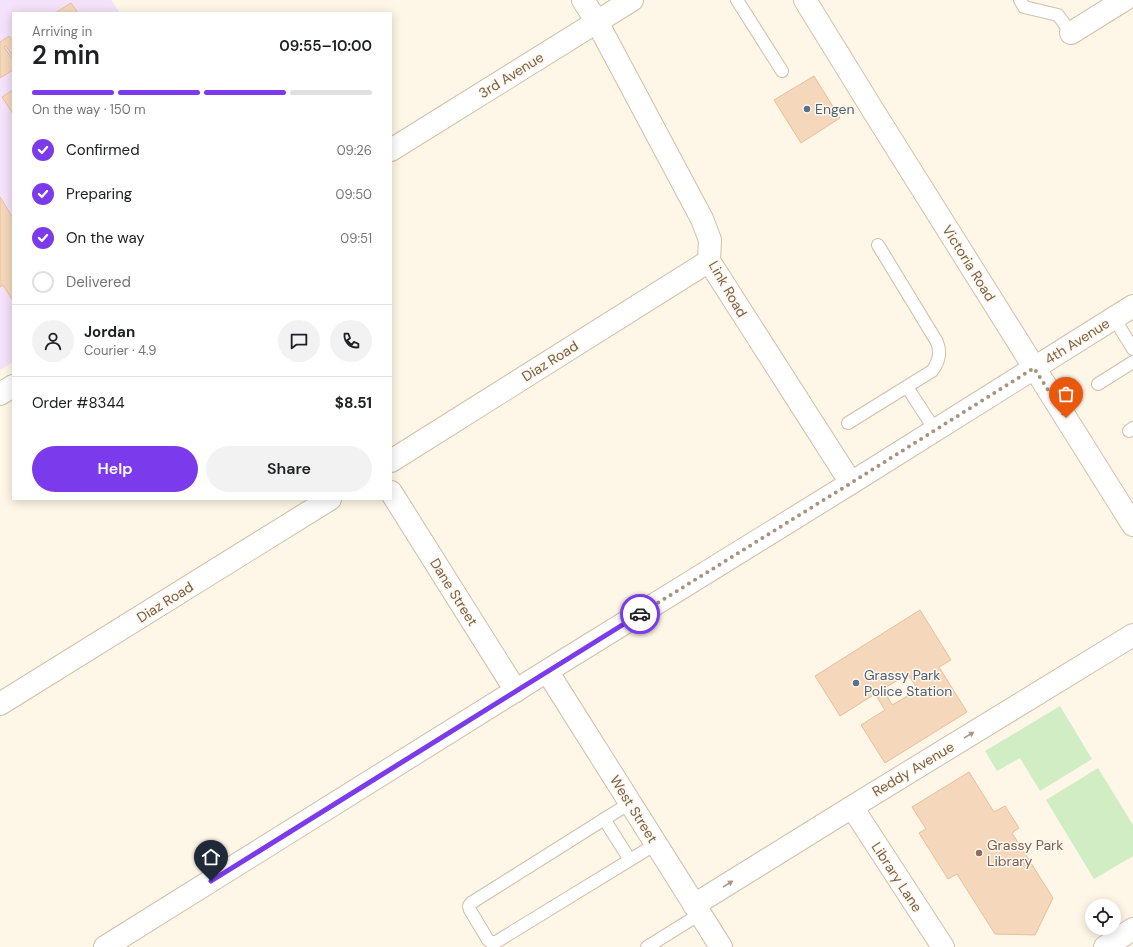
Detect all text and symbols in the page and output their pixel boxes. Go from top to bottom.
text: Arriving in [32,23,92,40]
text: 09:55–10:00 [279,36,372,56]
text: 2 min [32,38,100,72]
street label: 3rd Avenue [475,48,547,102]
place label: Engen [815,100,854,118]
text: On the way · 150 m [32,101,146,118]
marker: Engen [802,104,812,114]
icon: check [32,139,54,161]
text: Confirmed [66,140,140,160]
text: 09:26 [337,142,372,159]
icon: check [32,183,54,205]
text: Preparing [66,184,132,204]
text: 09:50 [335,186,372,203]
street label: Victoria Road [938,222,1000,304]
icon: check [32,227,54,249]
text: On the way [66,228,145,248]
text: 09:51 [340,230,372,247]
street label: Link Road [705,258,751,320]
text: Delivered [66,272,131,292]
street label: 4th Avenue [1041,314,1113,368]
button: person [32,320,74,362]
button: chat [278,320,320,362]
button: phone [330,320,372,362]
text: Jordan [84,322,135,342]
street label: Diaz Road [518,337,582,385]
text: Courier · 4.9 [84,342,156,359]
pin [1049,377,1083,418]
icon: bag [1055,383,1077,405]
text: Order #8344 [32,393,125,413]
text: $8.51 [335,393,372,413]
button: Help [32,446,198,492]
button: Share [206,446,372,492]
street label: Dane Street [426,555,482,629]
street label: Diaz Road [133,578,197,626]
courier [620,594,660,634]
icon: car [629,603,651,625]
place label: Grassy Park Police Station [864,666,952,700]
marker: Grassy Park Police Station [851,678,861,688]
one-way arrow [963,732,975,739]
street label: Reddy Avenue [869,737,957,801]
street label: West Street [606,772,662,846]
place label: Grassy Park Library [987,836,1063,870]
street label: Library Lane [868,839,926,915]
pin [194,840,228,881]
icon: home [200,846,222,868]
marker: Grassy Park Library [974,848,984,858]
one-way arrow [722,881,733,888]
map controls [1085,899,1121,935]
button: locate [1085,899,1121,935]

